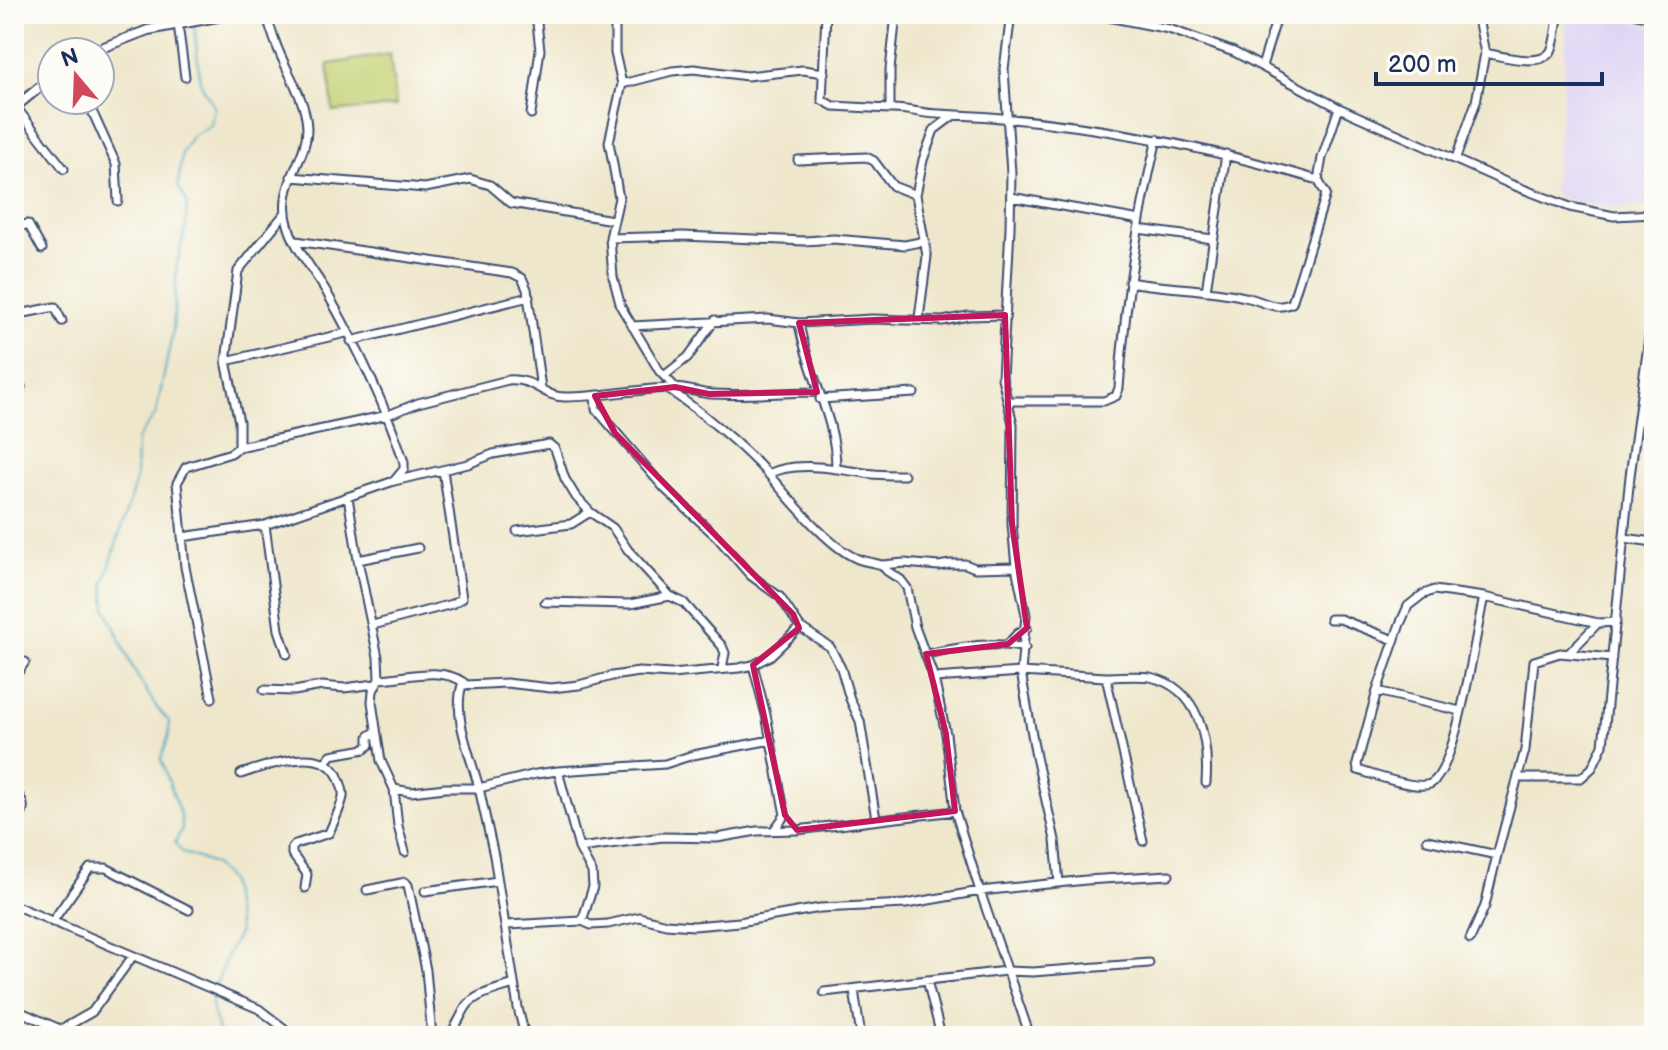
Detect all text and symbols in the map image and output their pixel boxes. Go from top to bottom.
north arrow [36,36,116,116]
scale bar [1376,36,1602,86]
text: N [58,43,82,74]
text: 200 m [1388,50,1457,79]

